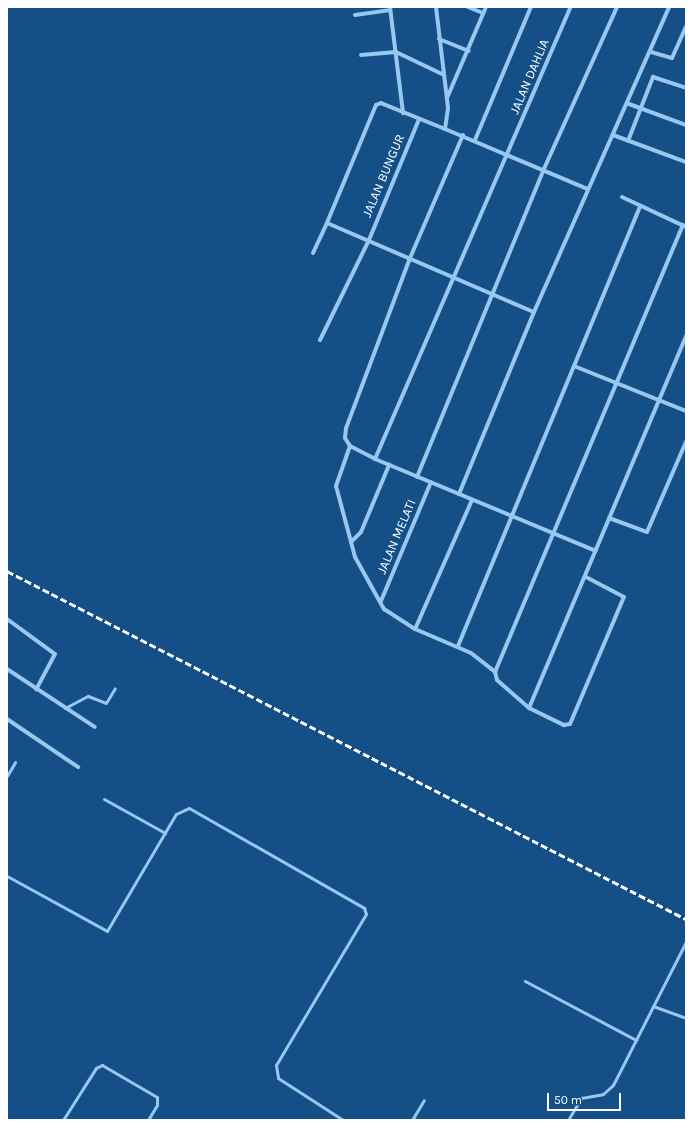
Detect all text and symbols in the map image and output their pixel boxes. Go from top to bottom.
street label: JALAN DAHLIA [507,37,553,117]
street label: JALAN BUNGUR [360,132,408,220]
street label: JALAN MELATI [374,497,420,577]
scale bar [549,1085,623,1111]
text: 50 m [554,1093,582,1107]

